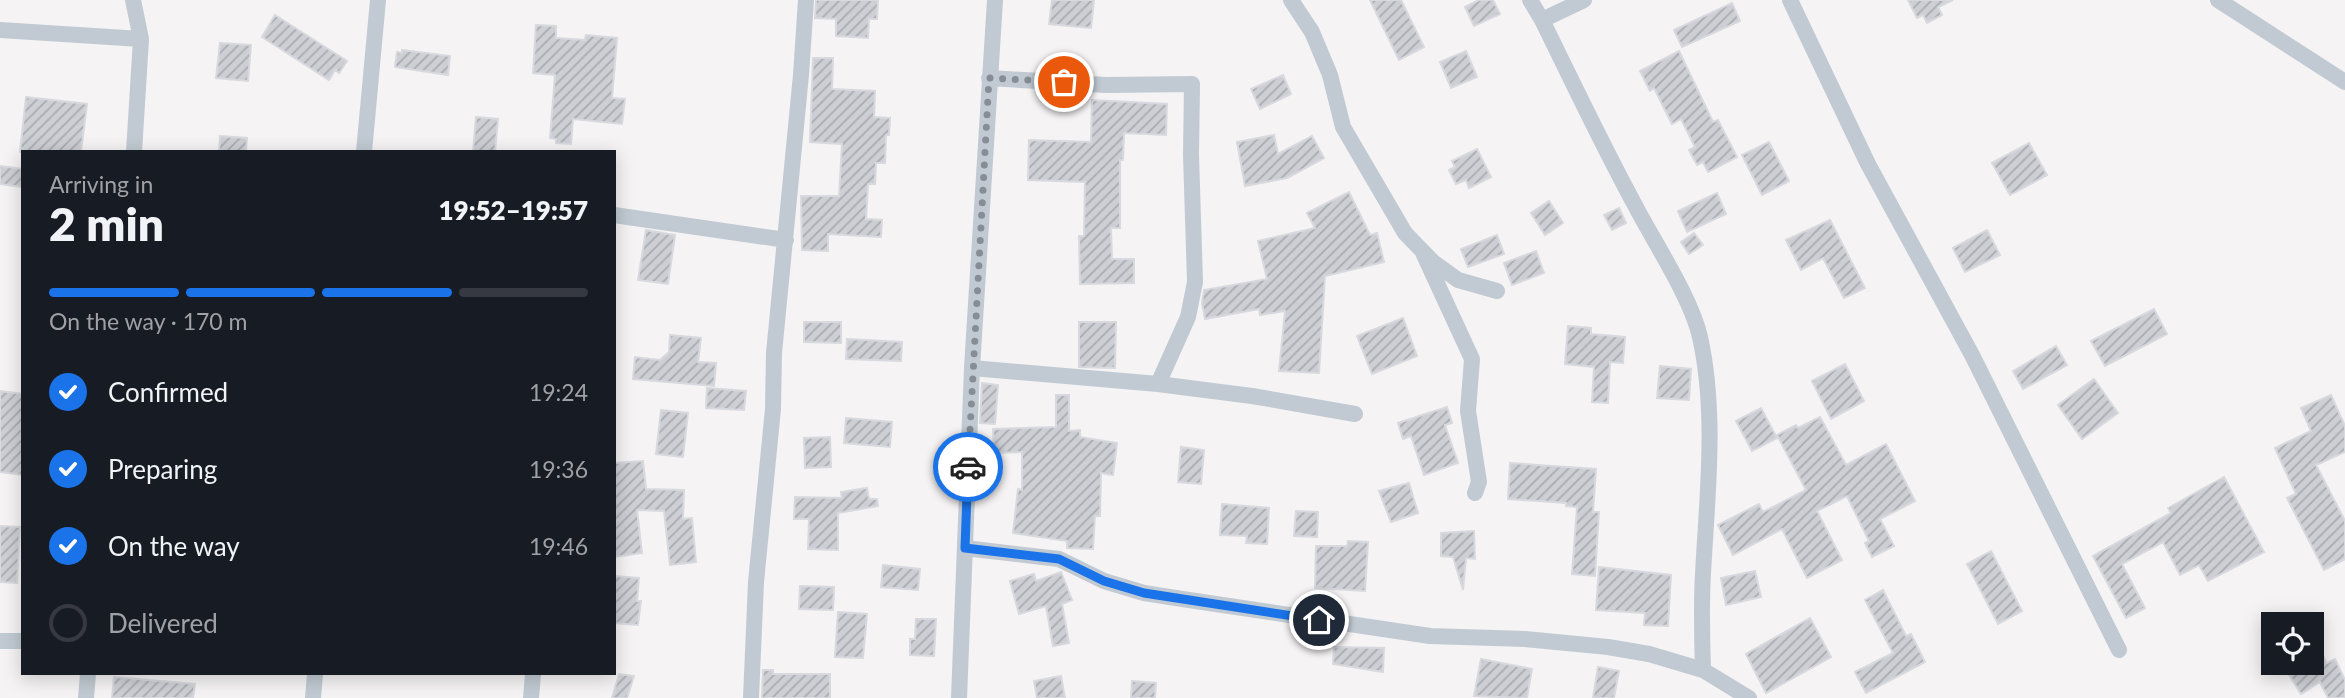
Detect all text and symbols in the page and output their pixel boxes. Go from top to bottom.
pin [1034,52,1094,112]
icon: bag [1045,63,1083,101]
text: Arriving in [49,170,153,198]
text: 19:52–19:57 [438,194,588,226]
text: 2 min [49,196,164,251]
text: On the way · 170 m [49,307,248,335]
icon: check [49,373,87,411]
text: Confirmed [108,376,228,408]
text: 19:24 [529,378,588,406]
courier [933,432,1003,502]
icon: car [949,448,987,486]
icon: check [49,450,87,488]
text: Preparing [108,453,217,485]
text: 19:36 [529,455,588,483]
icon: check [49,527,87,565]
text: On the way [108,530,240,562]
text: 19:46 [529,532,588,560]
pin [1289,590,1349,650]
icon: home [1300,601,1338,639]
text: Delivered [108,607,218,639]
map controls [2261,612,2324,675]
button: locate [2261,612,2324,675]

